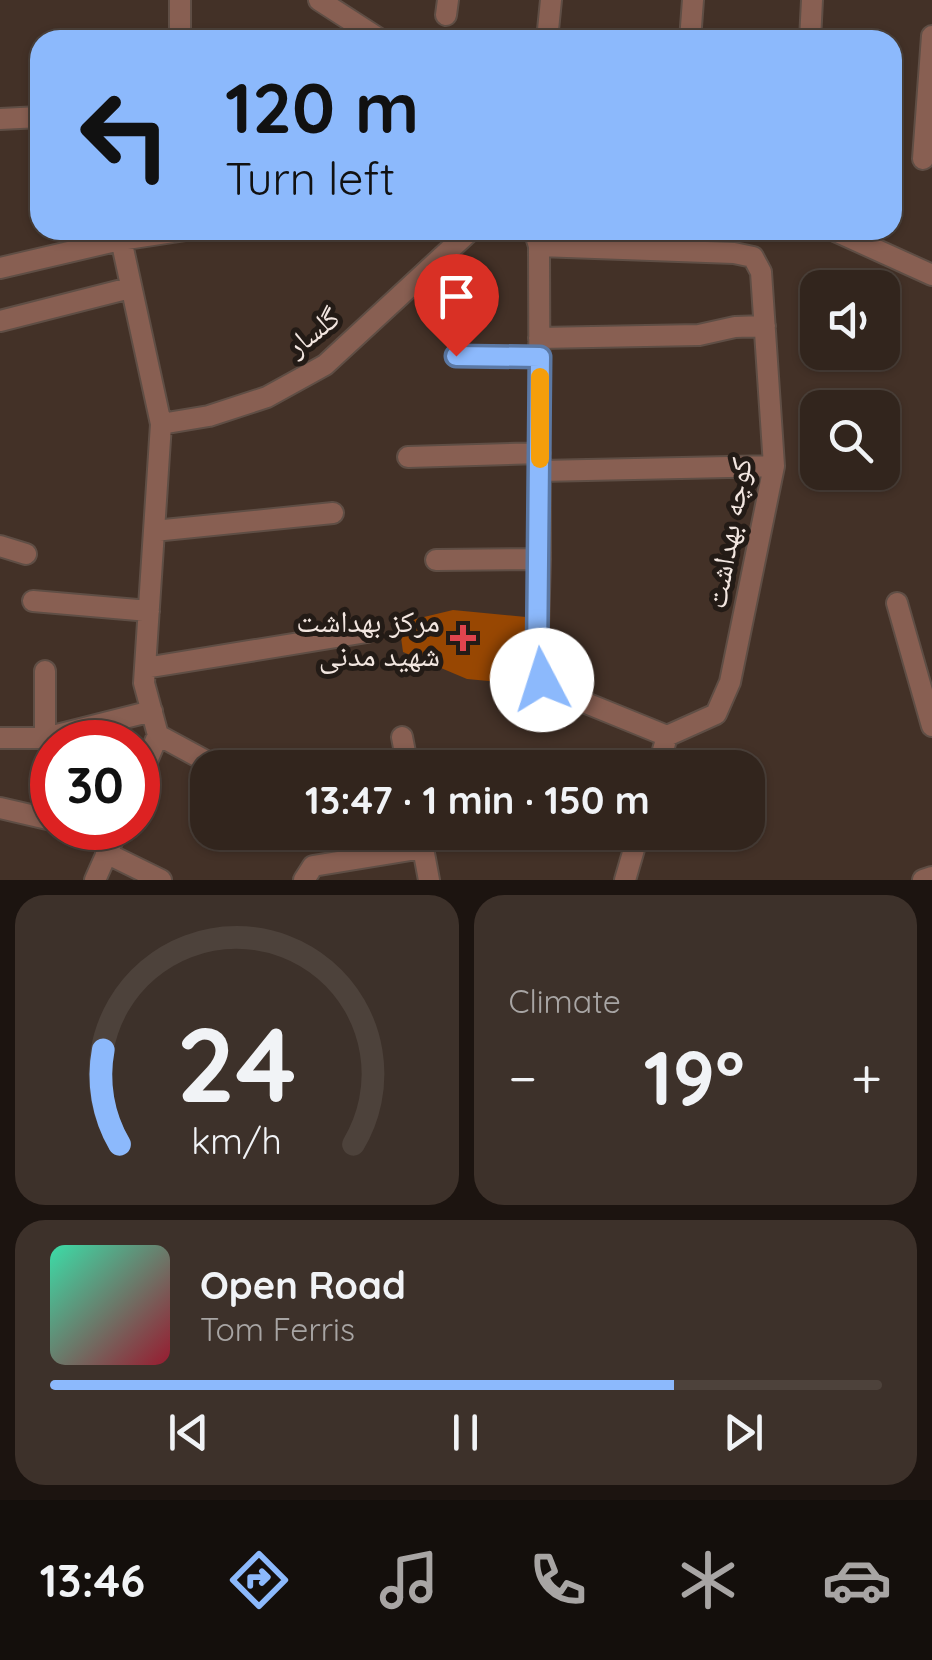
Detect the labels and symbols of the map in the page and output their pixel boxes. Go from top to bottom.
pin [414,254,499,357]
street label: گلسار [276,298,347,365]
street label: کوچه بهداشت [696,455,760,611]
place label: مرکز بهداشت شهید مدنی [296,602,440,674]
marker: مرکز بهداشت شهید مدنی [450,625,476,651]
position arrow [490,628,594,732]
speed limit sign: 30 [30,720,160,850]

